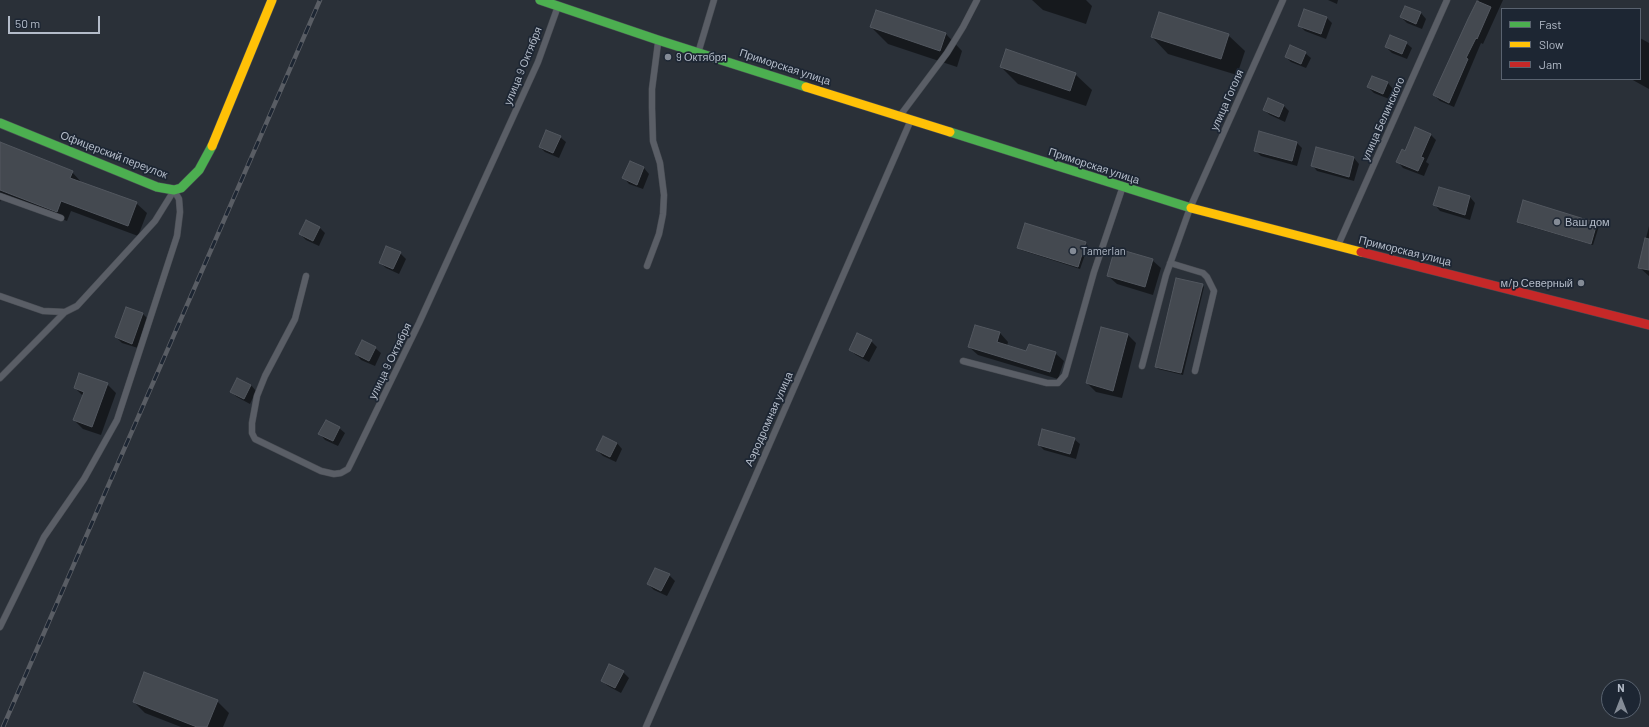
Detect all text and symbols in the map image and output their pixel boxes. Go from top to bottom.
scale bar [10,8,102,34]
legend [1501,8,1641,80]
text: 50 m [15,16,40,30]
text: Fast [1539,17,1562,31]
street label: улица 9 Октября [501,25,545,107]
text: Slow [1539,37,1564,51]
street label: Приморская улица [738,46,832,88]
place label: 9 Октября [676,50,727,64]
marker: 9 Октября [663,52,673,62]
text: Jam [1539,57,1562,71]
street label: улица Гоголя [1208,67,1246,133]
street label: улица Белинского [1359,75,1407,163]
street label: Офицерский переулок [58,128,170,182]
street label: Приморская улица [1047,145,1141,187]
place label: Ваш дом [1565,215,1610,229]
marker: Ваш дом [1552,217,1562,227]
street label: Приморская улица [1357,233,1453,269]
place label: Tamerlan [1081,244,1126,258]
marker: Tamerlan [1068,246,1078,256]
place label: м/р Северный [1501,276,1573,290]
marker: м/р Северный [1576,278,1586,288]
street label: улица 9 Октября [366,321,414,401]
street label: Аэродромная улица [742,370,796,468]
north arrow [1601,679,1641,719]
text: N [1617,681,1625,694]

